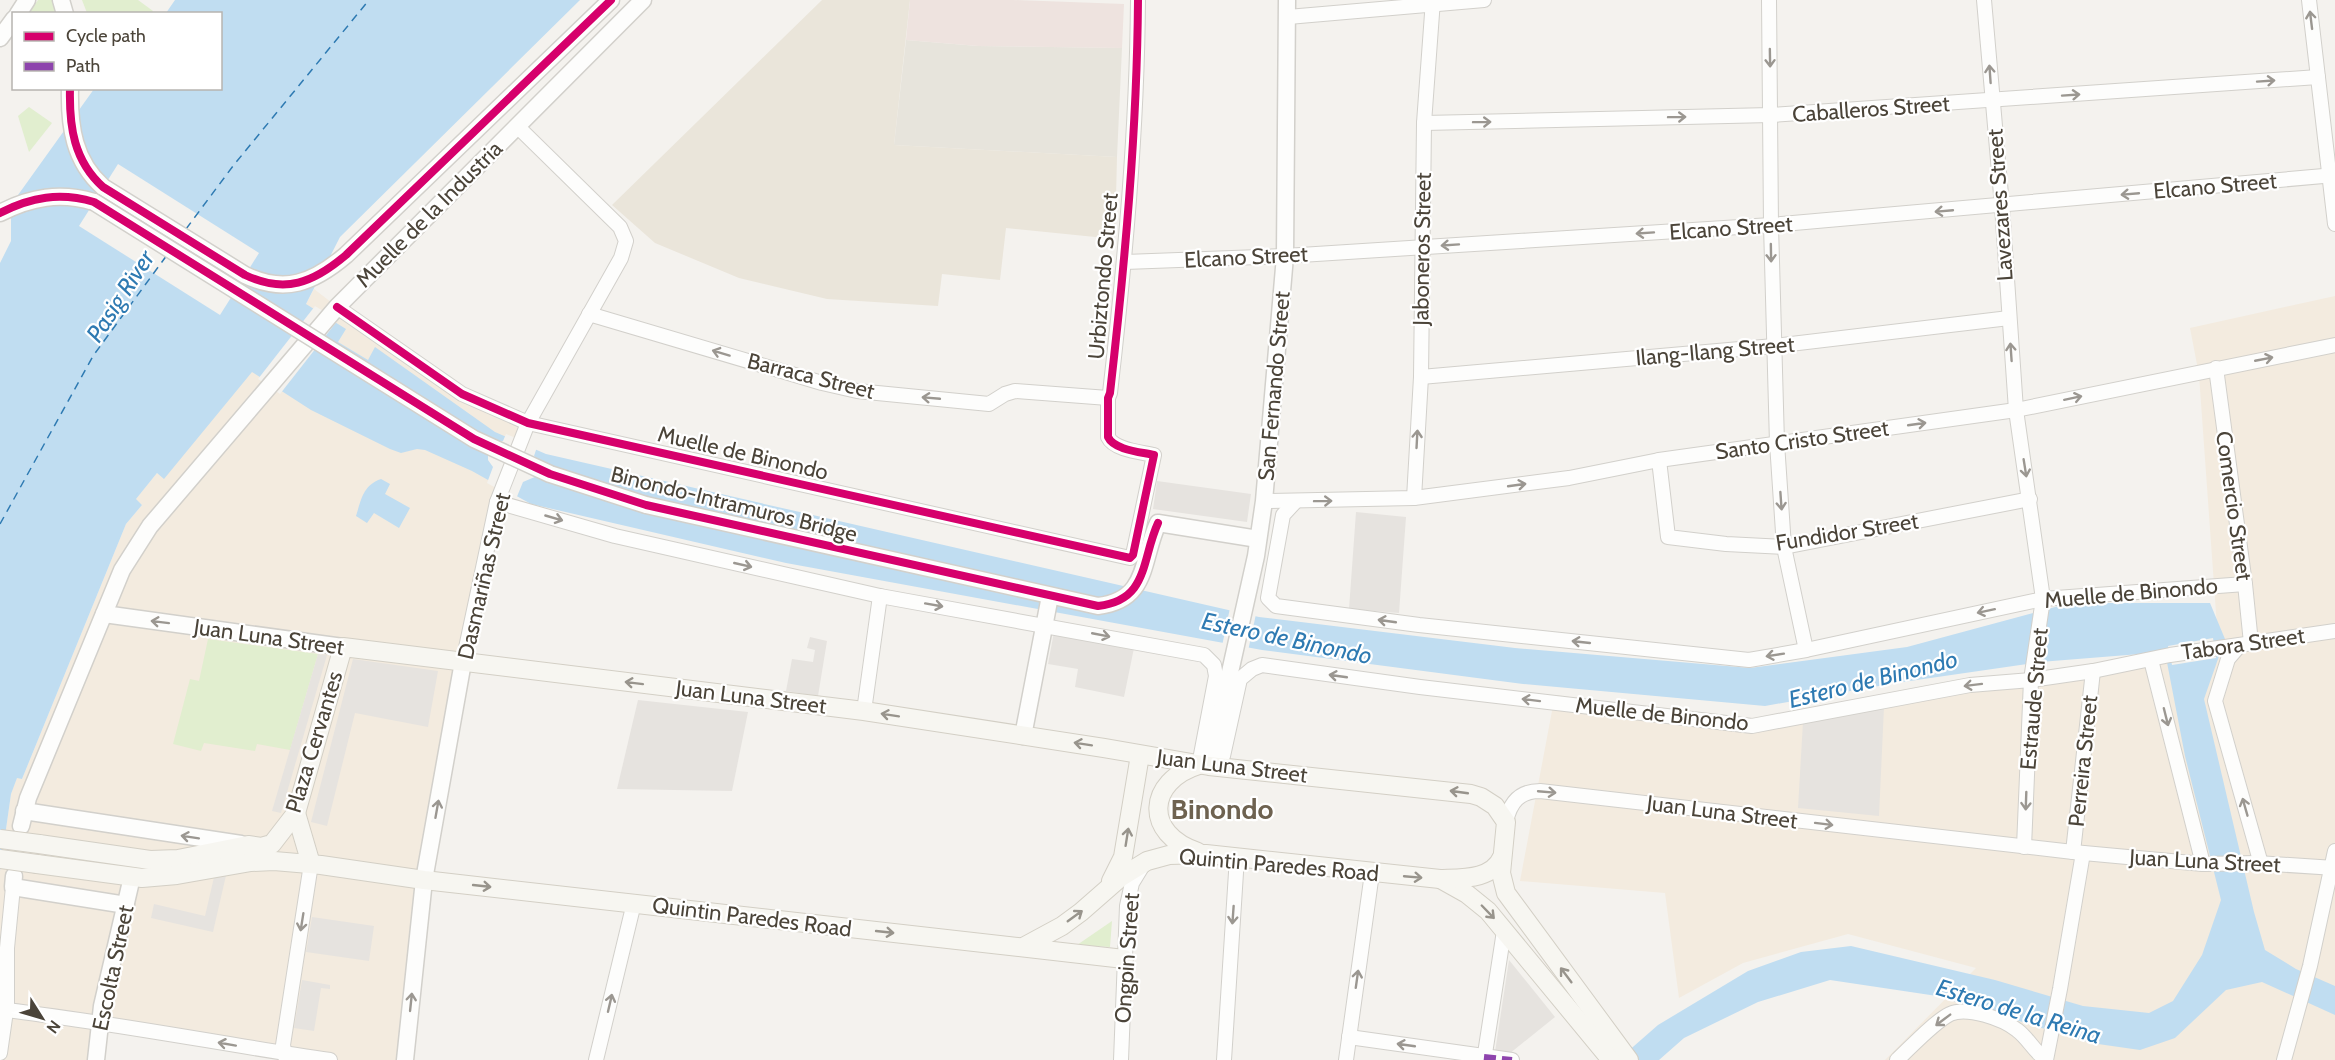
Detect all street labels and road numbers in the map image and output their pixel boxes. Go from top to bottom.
street label: Caballeros Street [1791,90,1951,128]
street label: Lavezares Street [1981,127,2019,282]
street label: Muelle de la Industria [350,135,508,293]
street label: Elcano Street [2152,167,2278,205]
street label: Jaboneros Street [1407,172,1437,327]
street label: Urbiztondo Street [1082,191,1124,361]
street label: Elcano Street [1668,210,1794,246]
street label: Elcano Street [1184,240,1309,274]
street label: San Fernando Street [1252,289,1296,482]
street label: Ilang-Ilang Street [1634,331,1796,371]
street label: Barraca Street [745,347,878,405]
street label: Santo Cristo Street [1713,414,1891,466]
street label: Muelle de Binondo [655,420,831,486]
street label: Comercio Street [2210,429,2258,583]
street label: Binondo-Intramuros Bridge [608,460,860,548]
street label: Dasmariñas Street [452,489,516,662]
street label: Fundidor Street [1774,507,1921,557]
street label: Muelle de Binondo [2043,572,2219,614]
street label: Juan Luna Street [191,613,346,661]
street label: Tabora Street [2180,622,2307,666]
street label: Estraude Street [2014,626,2054,771]
street label: Plaza Cervantes [280,668,348,816]
street label: Juan Luna Street [673,674,828,720]
street label: Muelle de Binondo [1574,691,1750,737]
street label: Perreira Street [2063,693,2103,828]
street label: Juan Luna Street [1154,743,1309,789]
street label: Juan Luna Street [1644,789,1799,835]
street label: Quintin Paredes Road [1178,843,1380,887]
street label: Juan Luna Street [2128,844,2282,878]
street label: Quintin Paredes Road [651,891,853,943]
street label: Ongpin Street [1109,891,1145,1024]
street label: Escolta Street [87,902,140,1033]

